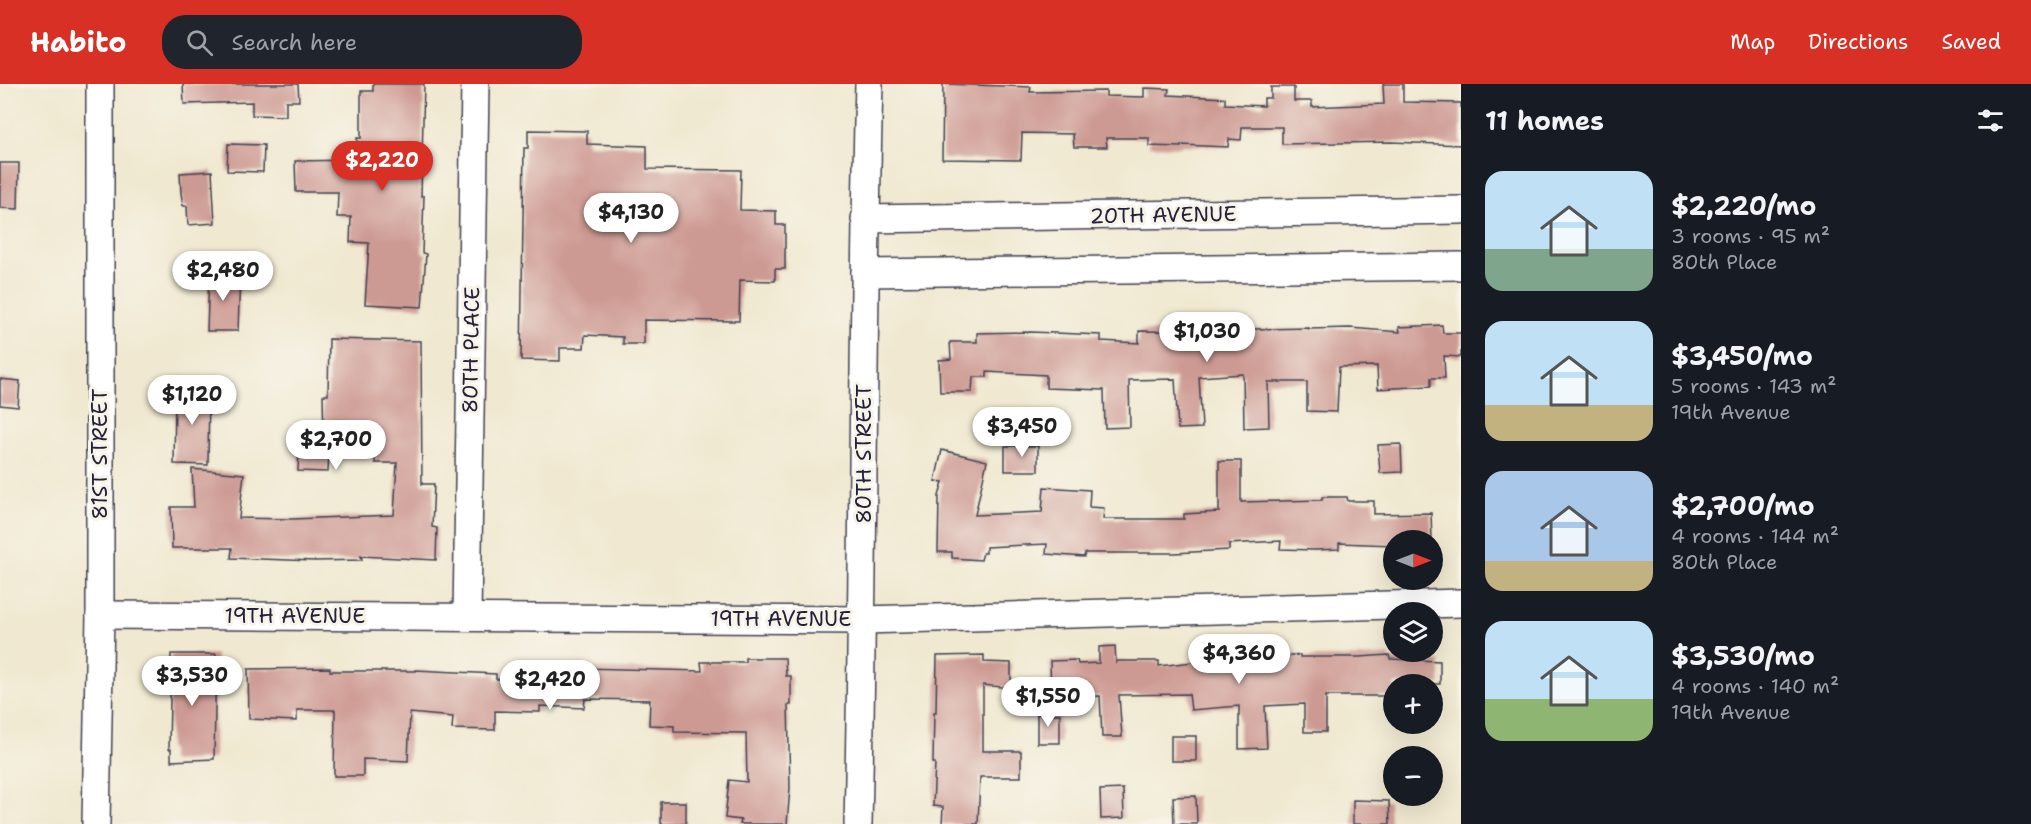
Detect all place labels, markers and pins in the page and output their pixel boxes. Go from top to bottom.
pin: $2,220 [333,141,431,192]
pin: $4,130 [582,193,680,244]
pin: $2,480 [174,251,272,302]
pin: $1,030 [1158,312,1256,363]
pin: $1,120 [143,375,241,426]
pin: $3,450 [973,407,1071,458]
pin: $2,700 [287,420,385,471]
pin: $4,360 [1190,634,1288,685]
pin: $3,530 [143,656,241,707]
pin: $2,420 [501,660,599,711]
pin: $1,550 [999,677,1097,728]

